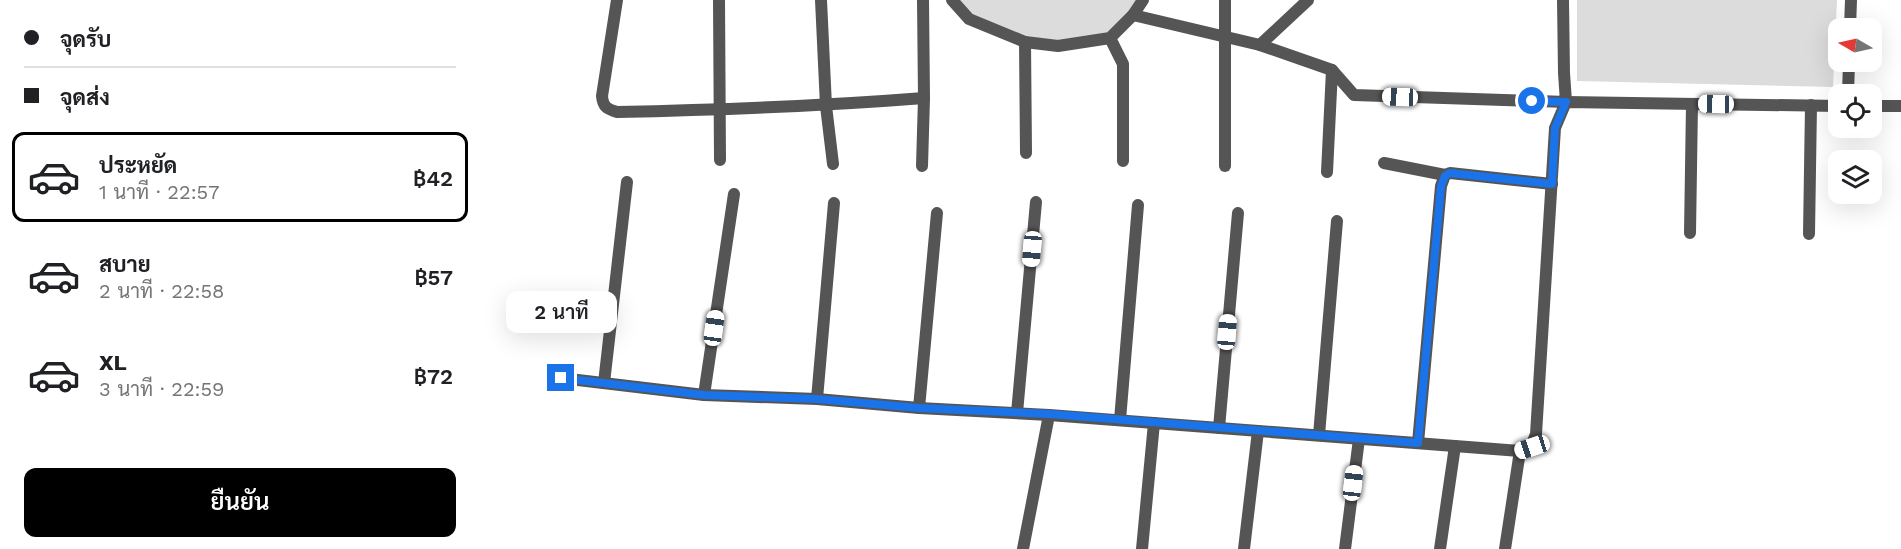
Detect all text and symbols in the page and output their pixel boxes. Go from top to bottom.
north arrow [1828,18,1882,72]
map controls [1828,18,1882,204]
text: จุดรับ [60,27,111,52]
button: locate [1828,84,1882,138]
text: จุดส่ง [60,85,110,110]
car [1382,87,1418,107]
route start [1518,87,1545,114]
car [1698,95,1734,113]
icon: car [27,150,81,204]
button: layers [1828,150,1882,204]
text: ประหยัด [99,153,177,178]
text: ฿42 [413,166,453,191]
text: 1 นาที · 22:57 [99,180,219,204]
car [1021,230,1043,268]
icon: car [27,249,81,303]
text: สบาย [99,252,151,277]
text: ฿57 [414,265,453,290]
text: 2 นาที · 22:58 [99,279,224,303]
callout: 2 นาที [506,291,616,333]
text: 2 นาที [534,300,589,324]
car [703,309,725,347]
car [1216,313,1238,351]
icon: car [27,348,81,402]
text: XL [99,350,127,375]
text: ฿72 [414,364,453,389]
route end [547,364,574,391]
text: 3 นาที · 22:59 [99,377,224,401]
car [1512,433,1552,461]
car [1342,464,1364,502]
button: ยืนยัน [24,468,456,537]

